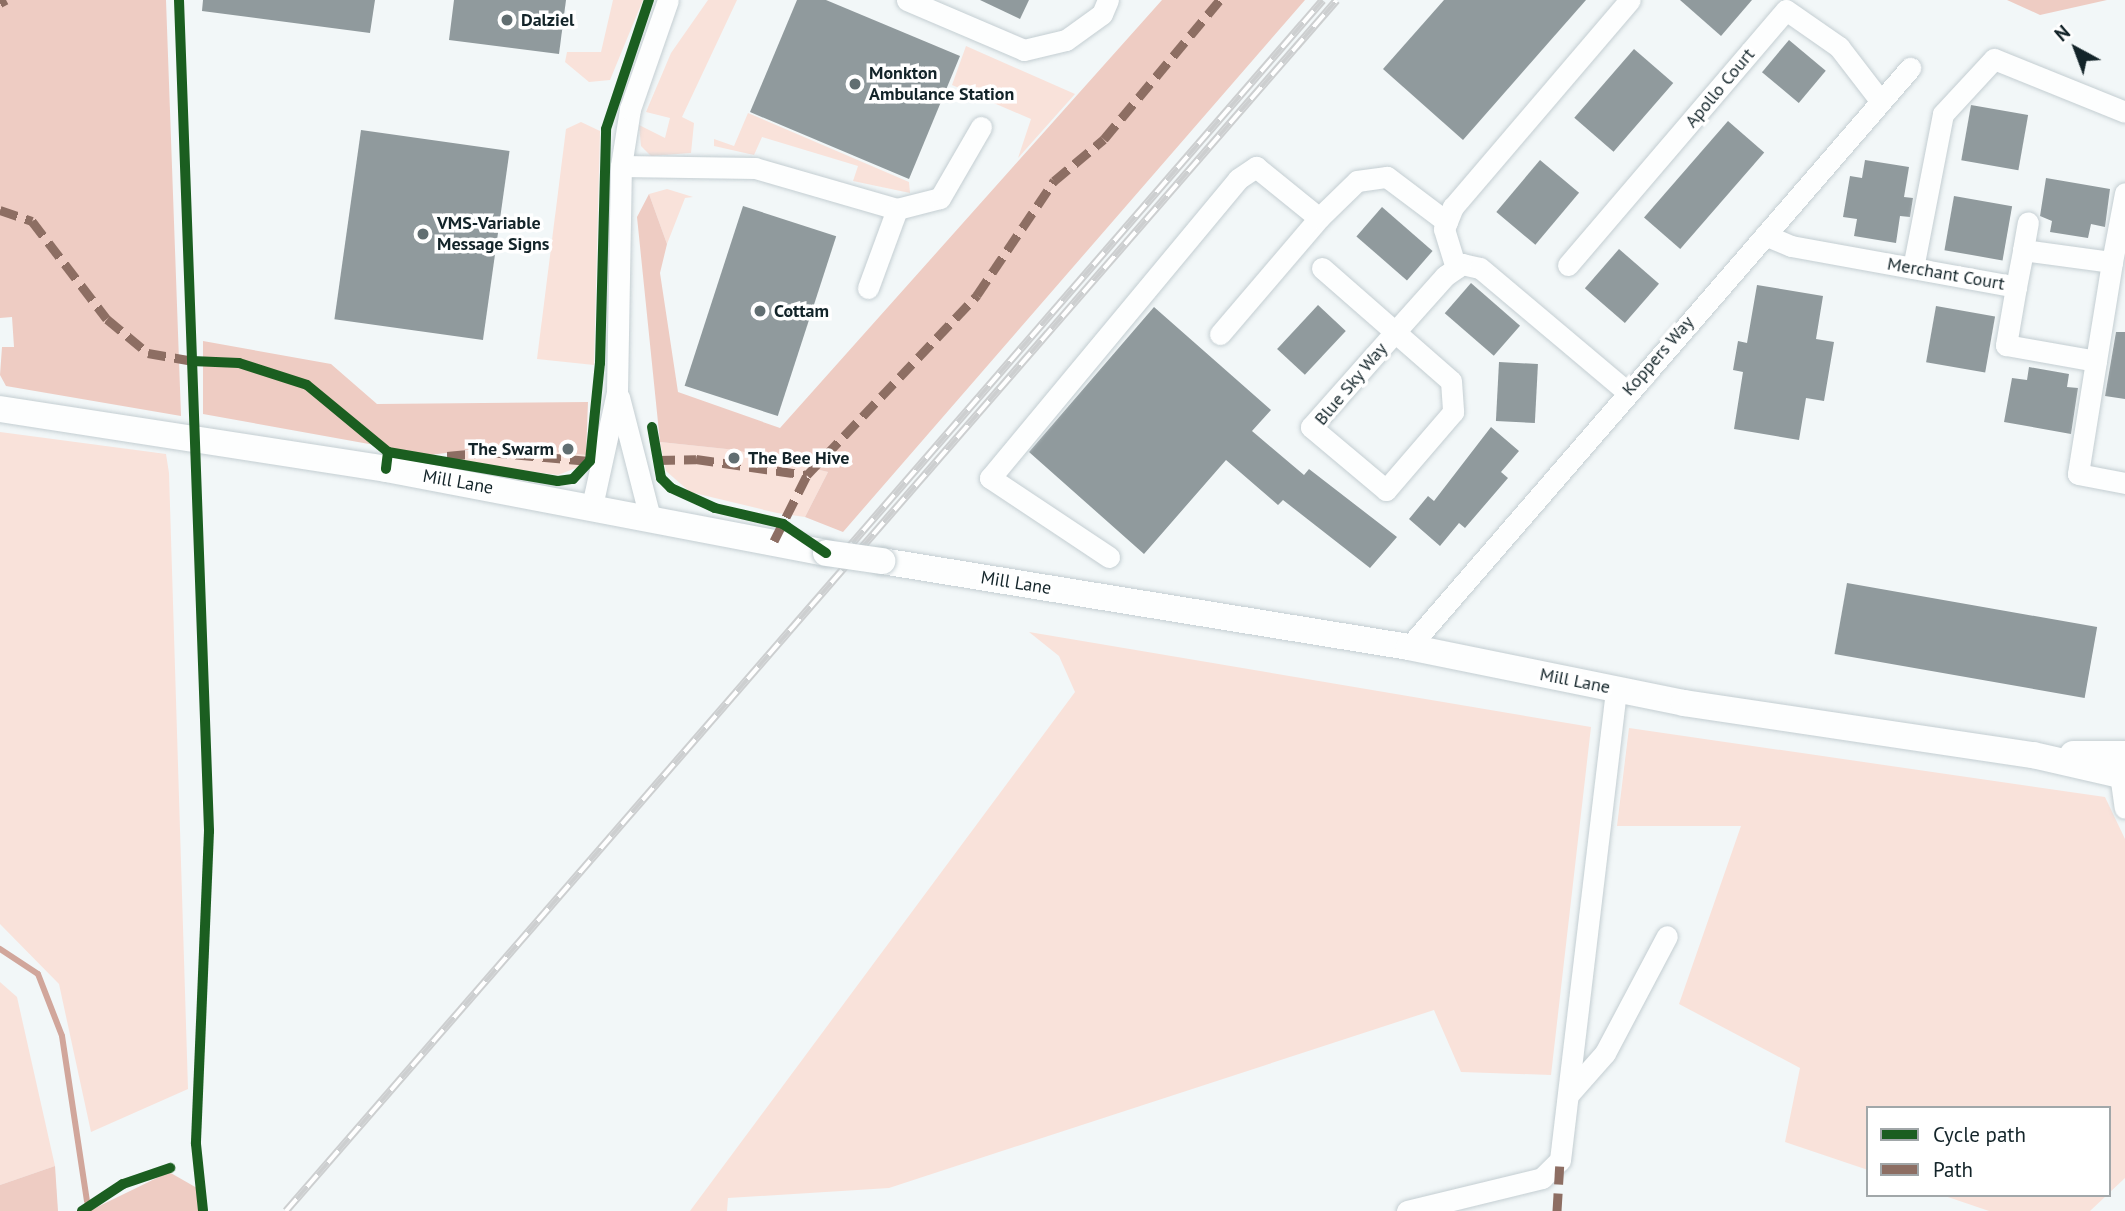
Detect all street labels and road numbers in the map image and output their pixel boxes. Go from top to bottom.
street label: Apollo Court [1681,44,1759,132]
street label: Merchant Court [1886,253,2006,295]
street label: Koppers Way [1618,312,1698,400]
street label: Blue Sky Way [1310,338,1392,430]
street label: Mill Lane [421,465,495,499]
street label: Mill Lane [979,567,1053,599]
street label: Mill Lane [1538,664,1612,698]

